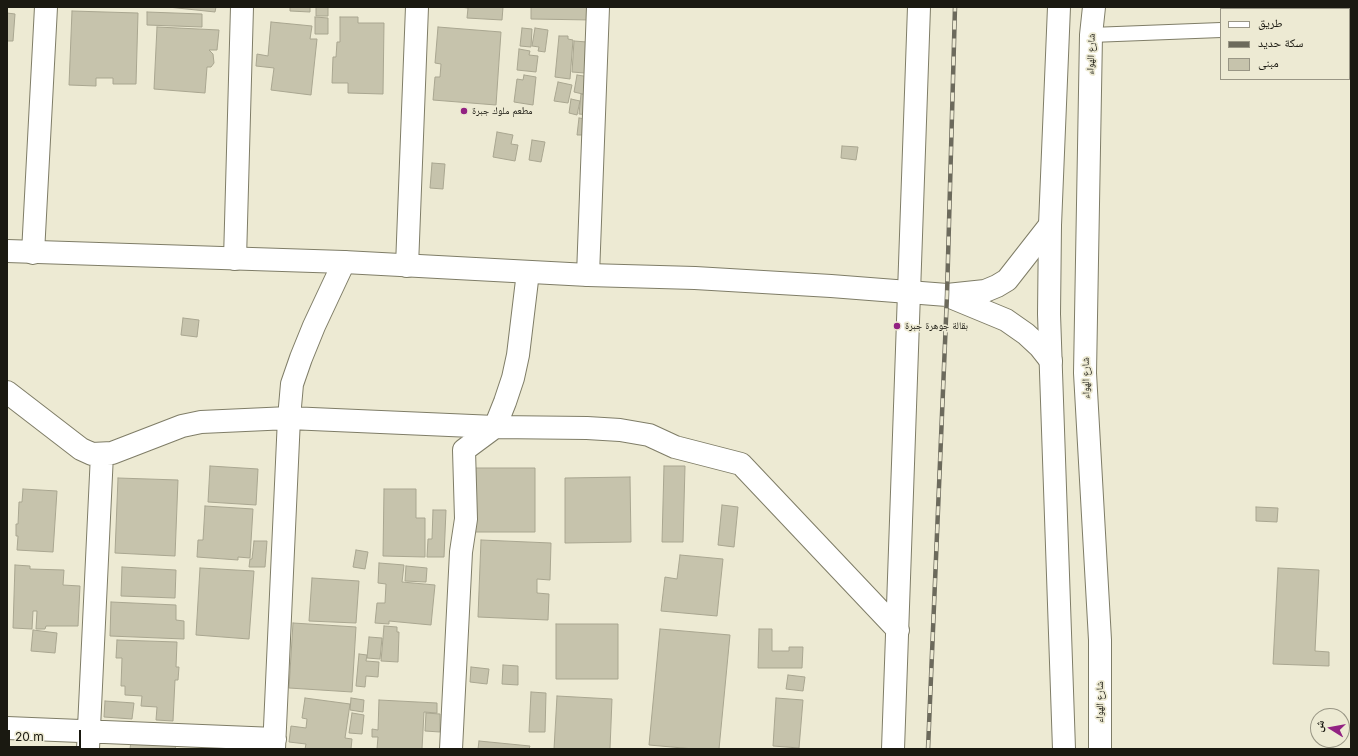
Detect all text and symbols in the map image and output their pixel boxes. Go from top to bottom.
legend [1220,8,1350,80]
text: طريق [1258,15,1283,30]
street label: شارع الهواء [1084,33,1098,75]
text: سكة حديد [1258,35,1303,50]
text: مبنى [1258,55,1279,70]
place label: مطعم ملوك جبرة [472,105,533,117]
marker: مطعم ملوك جبرة [459,106,469,116]
place label: بقالة جوهرة جبرة [905,320,968,332]
marker: بقالة جوهرة جبرة [892,321,902,331]
street label: شارع الهواء [1080,357,1092,399]
street label: شارع الهواء [1094,681,1106,723]
north arrow [1310,708,1350,748]
text: ش [1311,719,1327,733]
scale bar [10,722,83,748]
text: 20 m [15,729,44,744]

